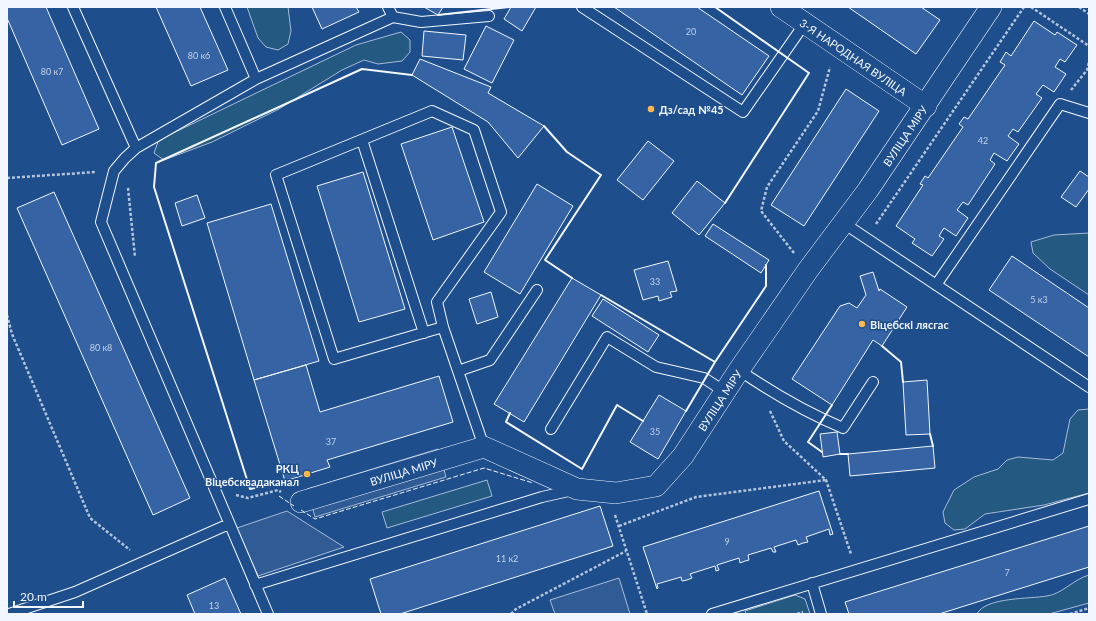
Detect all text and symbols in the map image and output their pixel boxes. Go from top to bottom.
street label: 3-Я НАРОДНАЯ ВУЛІЦА [798,16,910,98]
house number: 20 [686,26,696,37]
house number: 80 к6 [188,50,210,61]
house number: 80 к7 [41,66,63,77]
place label: Дз/сад №45 [659,103,724,116]
street label: ВУЛІЦА МІРУ [880,103,930,168]
marker: Дз/сад №45 [646,104,656,114]
house number: 42 [978,135,988,146]
house number: 33 [650,276,660,287]
house number: 5 к3 [1030,294,1048,305]
place label: Віцебскі лясгас [870,318,949,331]
marker: Віцебскі лясгас [857,319,867,329]
house number: 80 к8 [90,342,112,353]
street label: ВУЛІЦА МІРУ [695,367,744,433]
house number: 35 [650,426,660,437]
house number: 37 [326,436,336,447]
street label: ВУЛІЦА МІРУ [368,455,439,488]
place label: РКЦ Віцебсквадаканал [205,462,299,488]
marker: РКЦ Віцебсквадаканал [302,469,312,479]
house number: 9 [724,536,730,547]
house number: 11 к2 [496,553,518,564]
house number: 7 [1004,567,1010,578]
scale bar [14,583,83,609]
text: 20 m [20,589,47,604]
house number: 13 [209,600,219,611]

